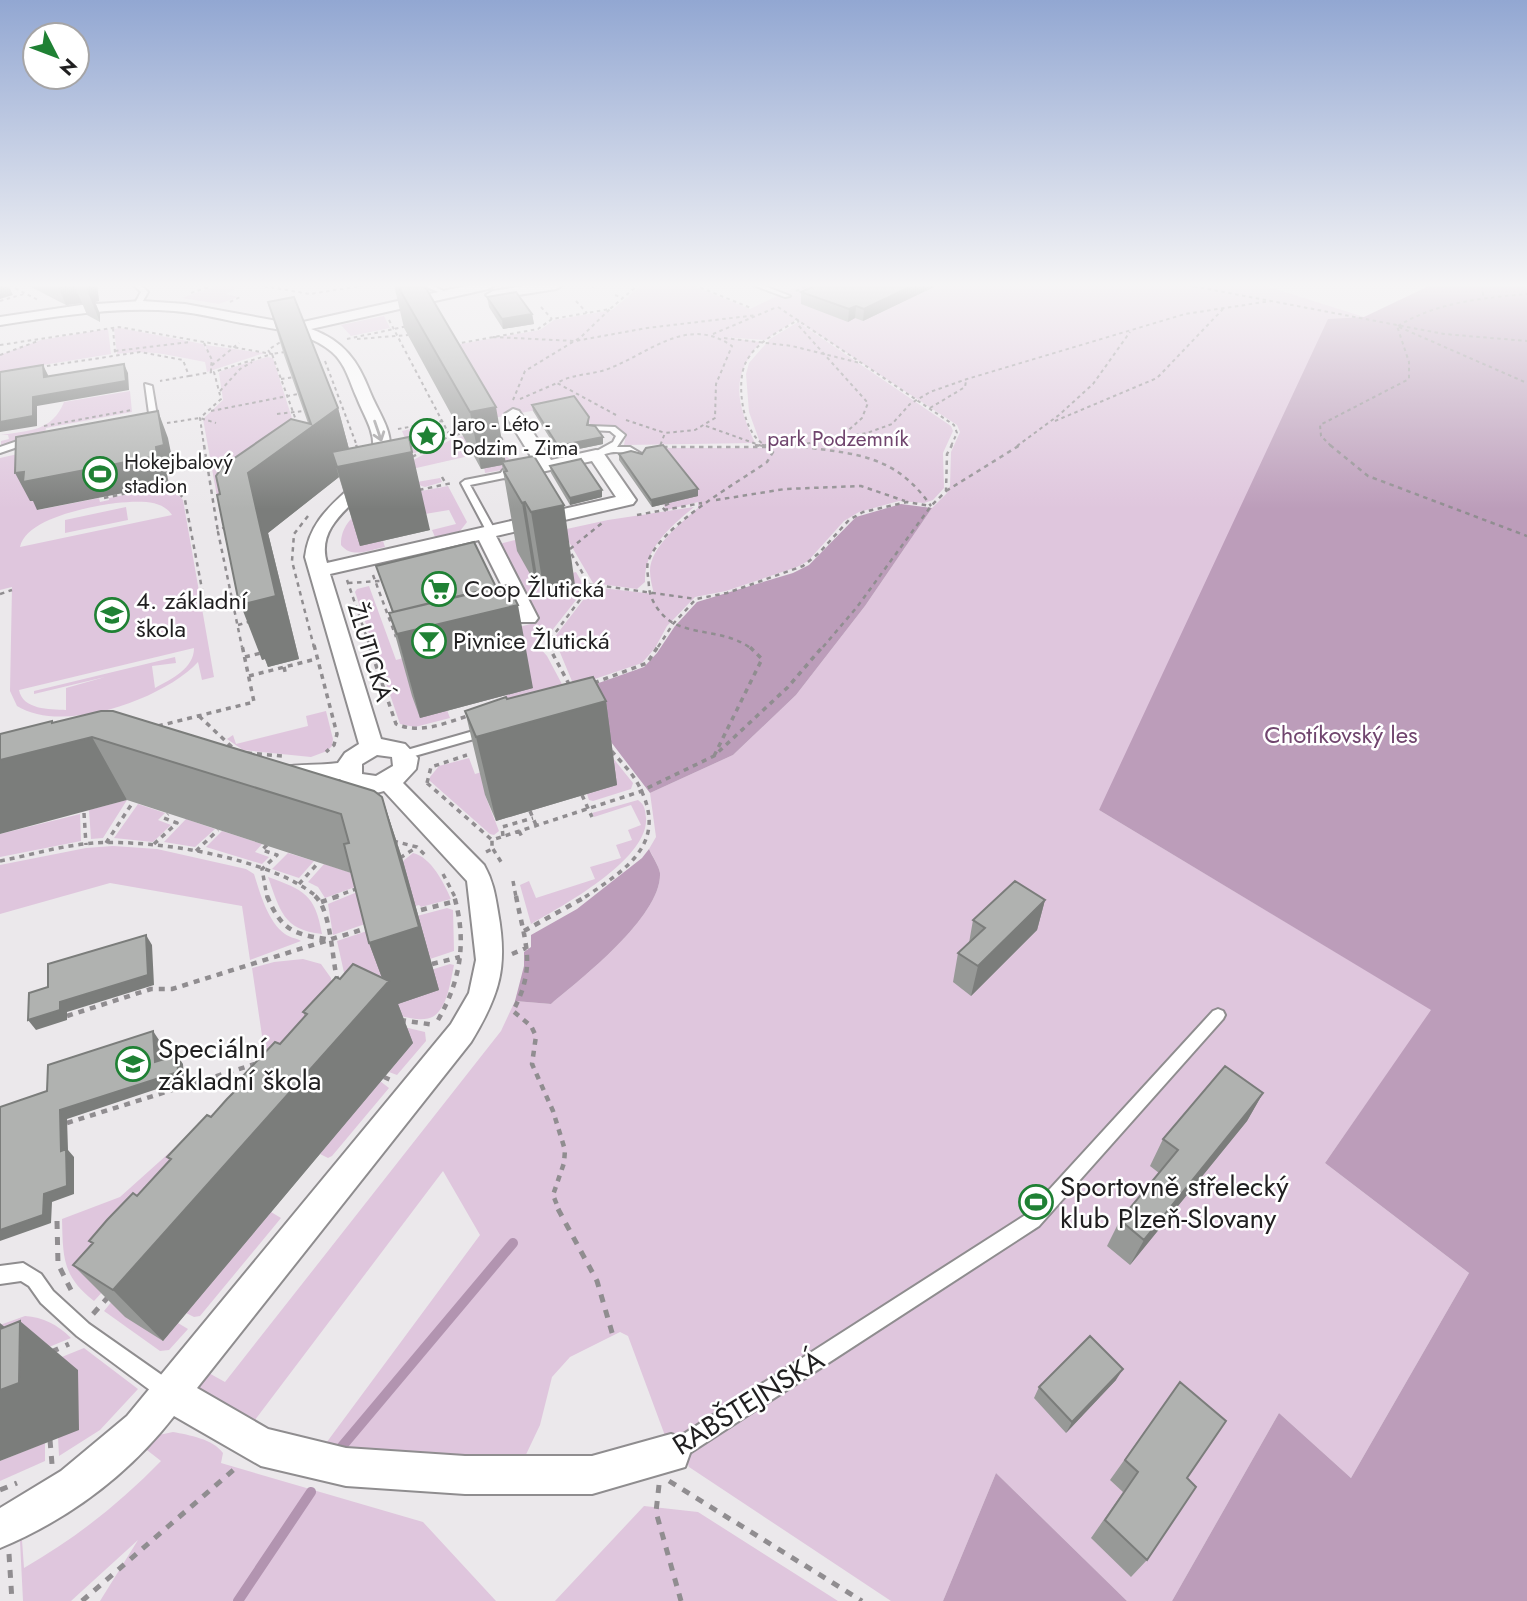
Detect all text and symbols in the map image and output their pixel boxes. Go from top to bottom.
north arrow [21,21,91,91]
text: N [53,52,83,82]
place label: Jaro - Léto - Podzim - Zima [449,409,578,463]
place icon: Jaro - Léto - Podzim - Zima [408,417,446,455]
one-way arrow [373,419,385,441]
park label: park Podzemník [767,424,909,454]
place label: Hokejbalový stadion [124,447,233,501]
sports icon: Hokejbalový stadion [81,455,119,493]
supermarket icon: Coop Žlutická [420,570,458,608]
place label: Coop Žlutická [464,571,604,606]
place label: 4. základní škola [136,583,248,646]
school or university icon: 4. základní škola [93,596,131,634]
street label: ŽLUTICKÁ [339,598,402,706]
bar icon: Pivnice Žlutická [410,622,448,660]
place label: Pivnice Žlutická [453,623,610,658]
park label: Chotíkovský les [1264,717,1418,752]
place label: Speciální základní škola [158,1028,321,1101]
school or university icon: Speciální základní škola [114,1045,152,1083]
place label: Sportovně střelecký klub Plzeň-Slovany [1060,1166,1289,1239]
sports icon: Sportovně střelecký klub Plzeň-Slovany [1017,1183,1055,1221]
street label: RABŠTEJNSKÁ [665,1339,832,1465]

